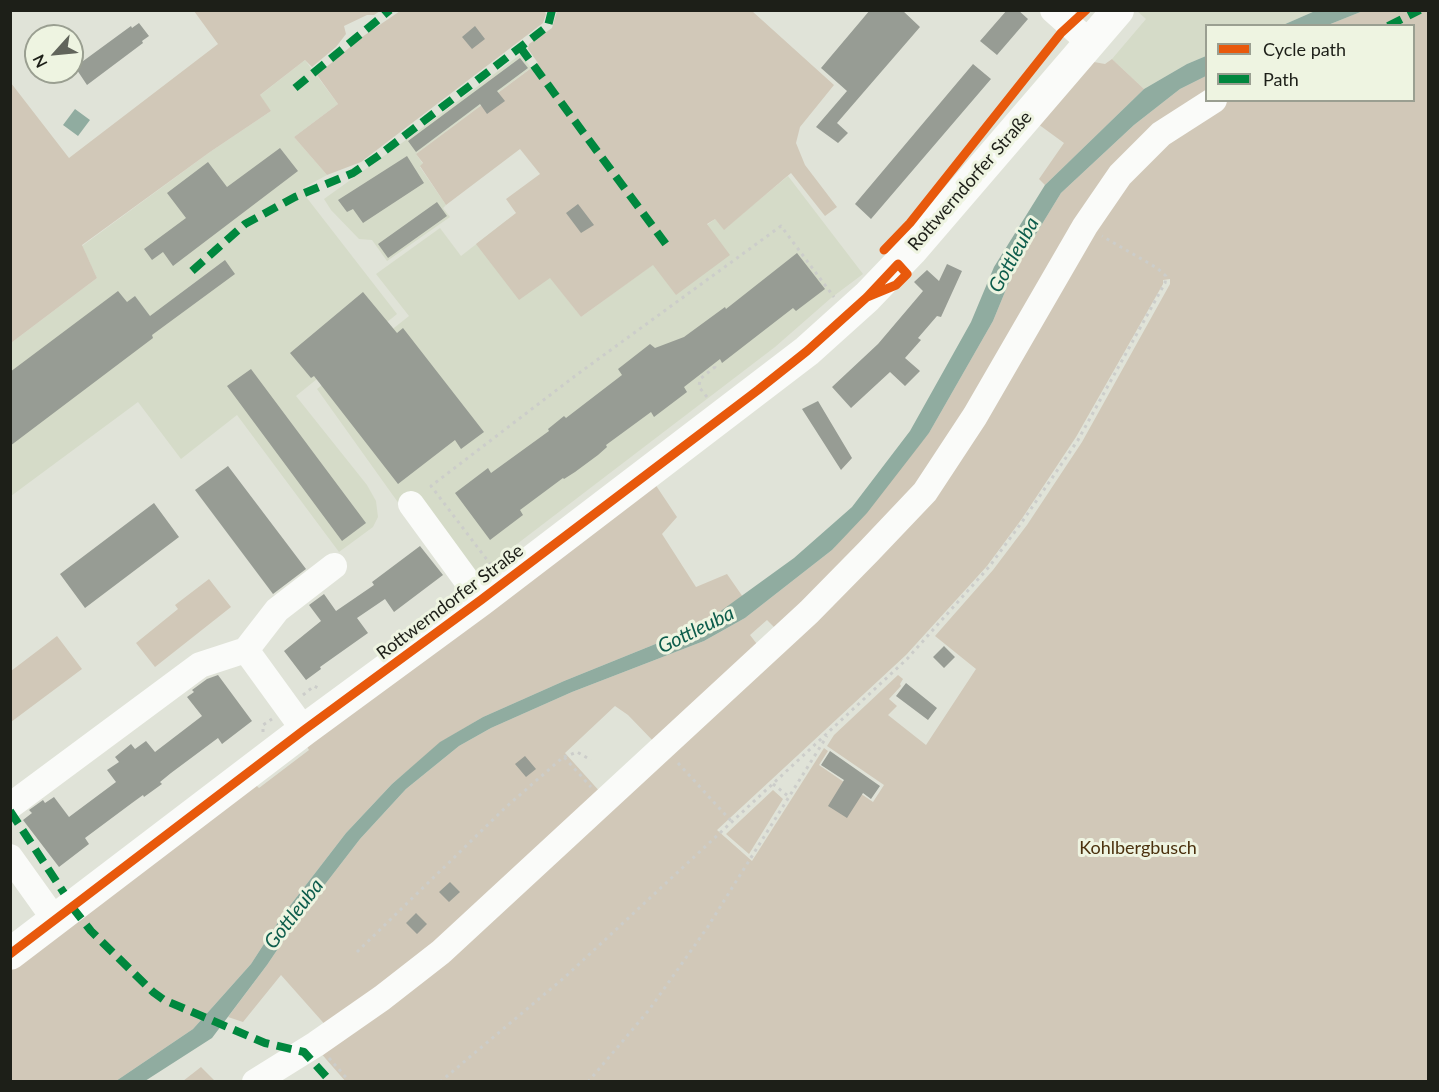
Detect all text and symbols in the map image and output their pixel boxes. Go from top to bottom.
north arrow [24,24,84,84]
legend [1205,24,1415,102]
text: Cycle path [1263,38,1346,60]
text: N [28,52,51,71]
text: Path [1263,68,1299,90]
street label: Rottwerndorfer Straße [904,107,1036,255]
water label: Gottleuba [984,213,1044,297]
street label: Rottwerndorfer Straße [373,540,527,664]
water label: Gottleuba [654,601,738,659]
park label: Kohlbergbusch [1079,837,1197,859]
water label: Gottleuba [259,874,329,954]

